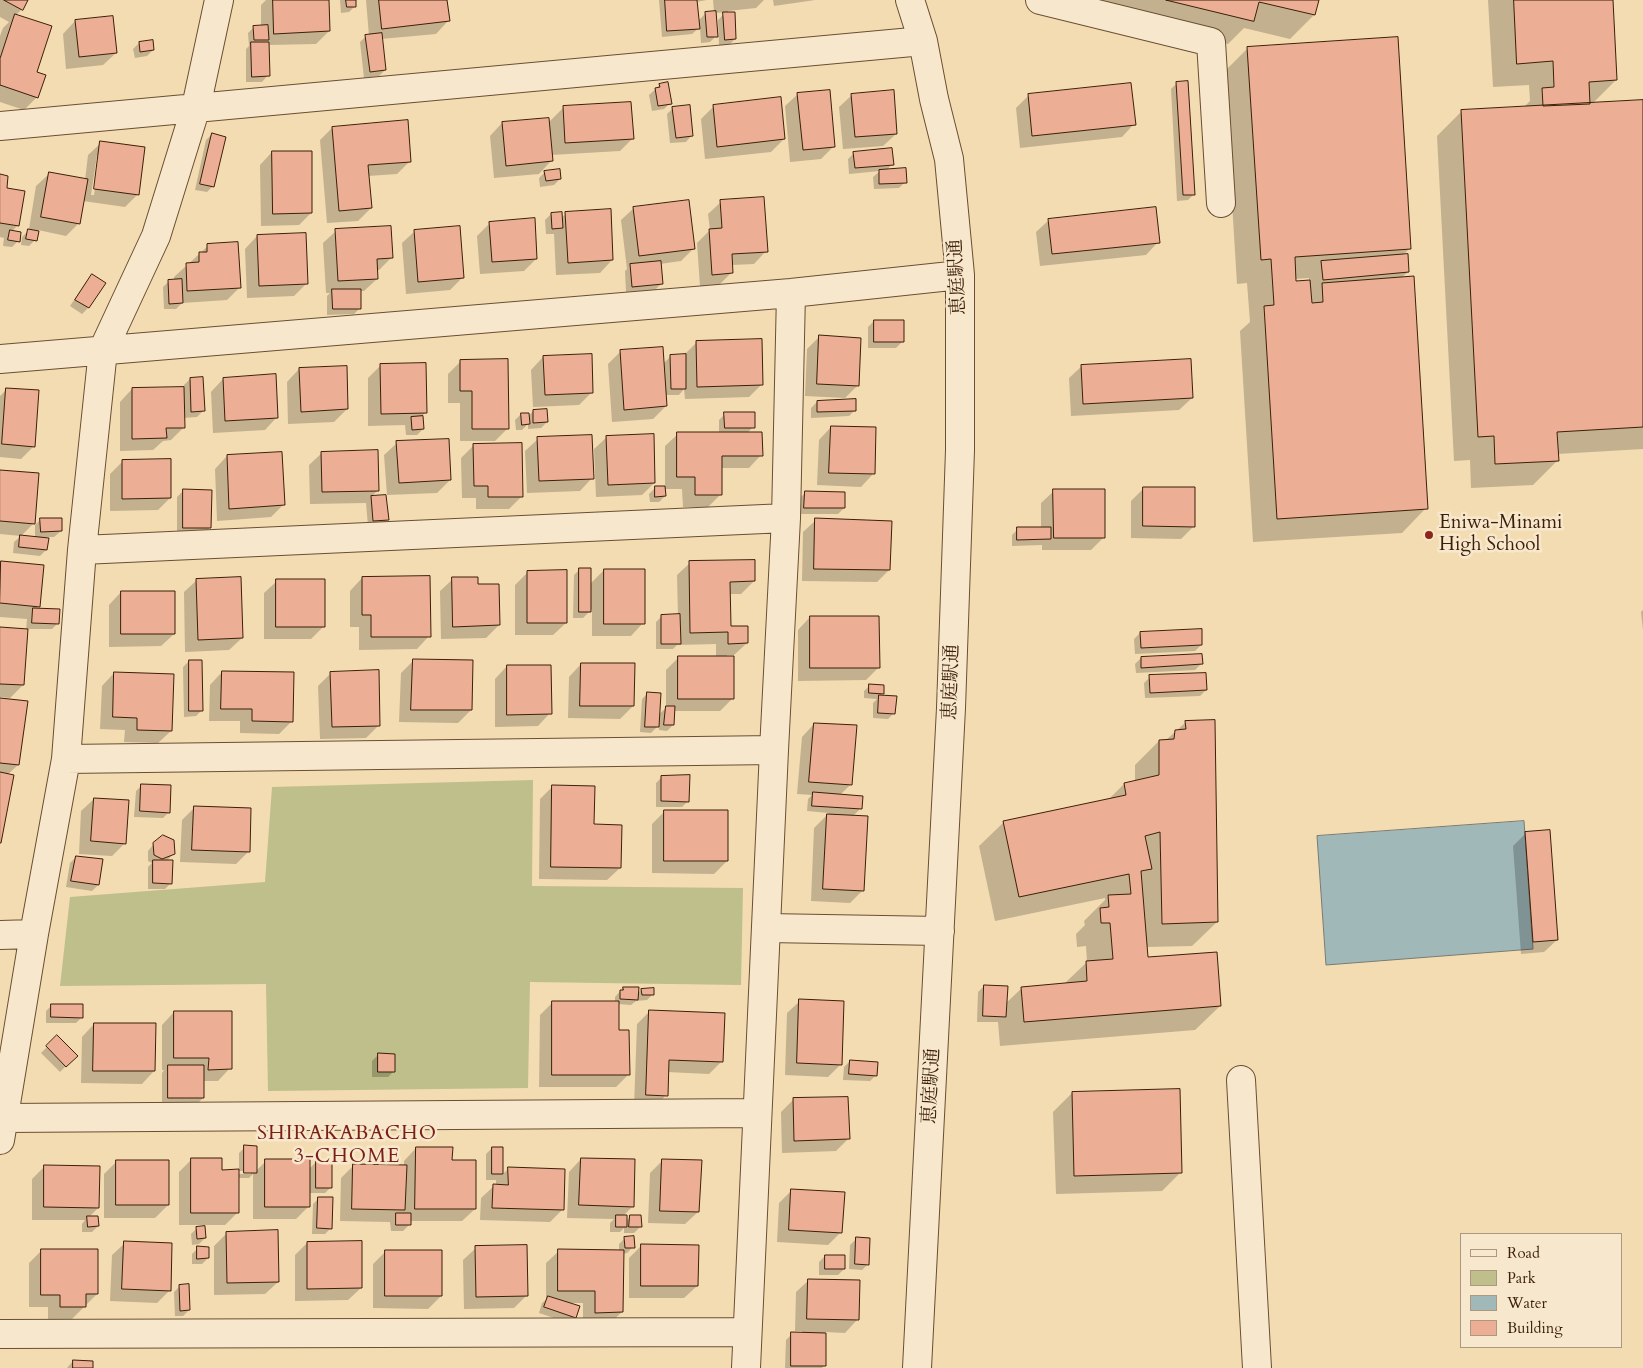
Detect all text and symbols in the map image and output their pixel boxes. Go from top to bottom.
street label: 恵庭駅通 [945,238,971,316]
place label: Eniwa-Minami High School [1439,513,1562,557]
marker: Eniwa-Minami High School [1423,529,1435,541]
street label: 恵庭駅通 [939,644,965,720]
street label: 恵庭駅通 [919,1047,945,1125]
district label: SHIRAKABACHO 3-CHOME [256,1122,438,1169]
legend [1460,1233,1623,1348]
text: Road [1507,1243,1540,1263]
text: Park [1507,1268,1536,1288]
text: Water [1507,1293,1547,1313]
text: Building [1507,1318,1563,1338]

